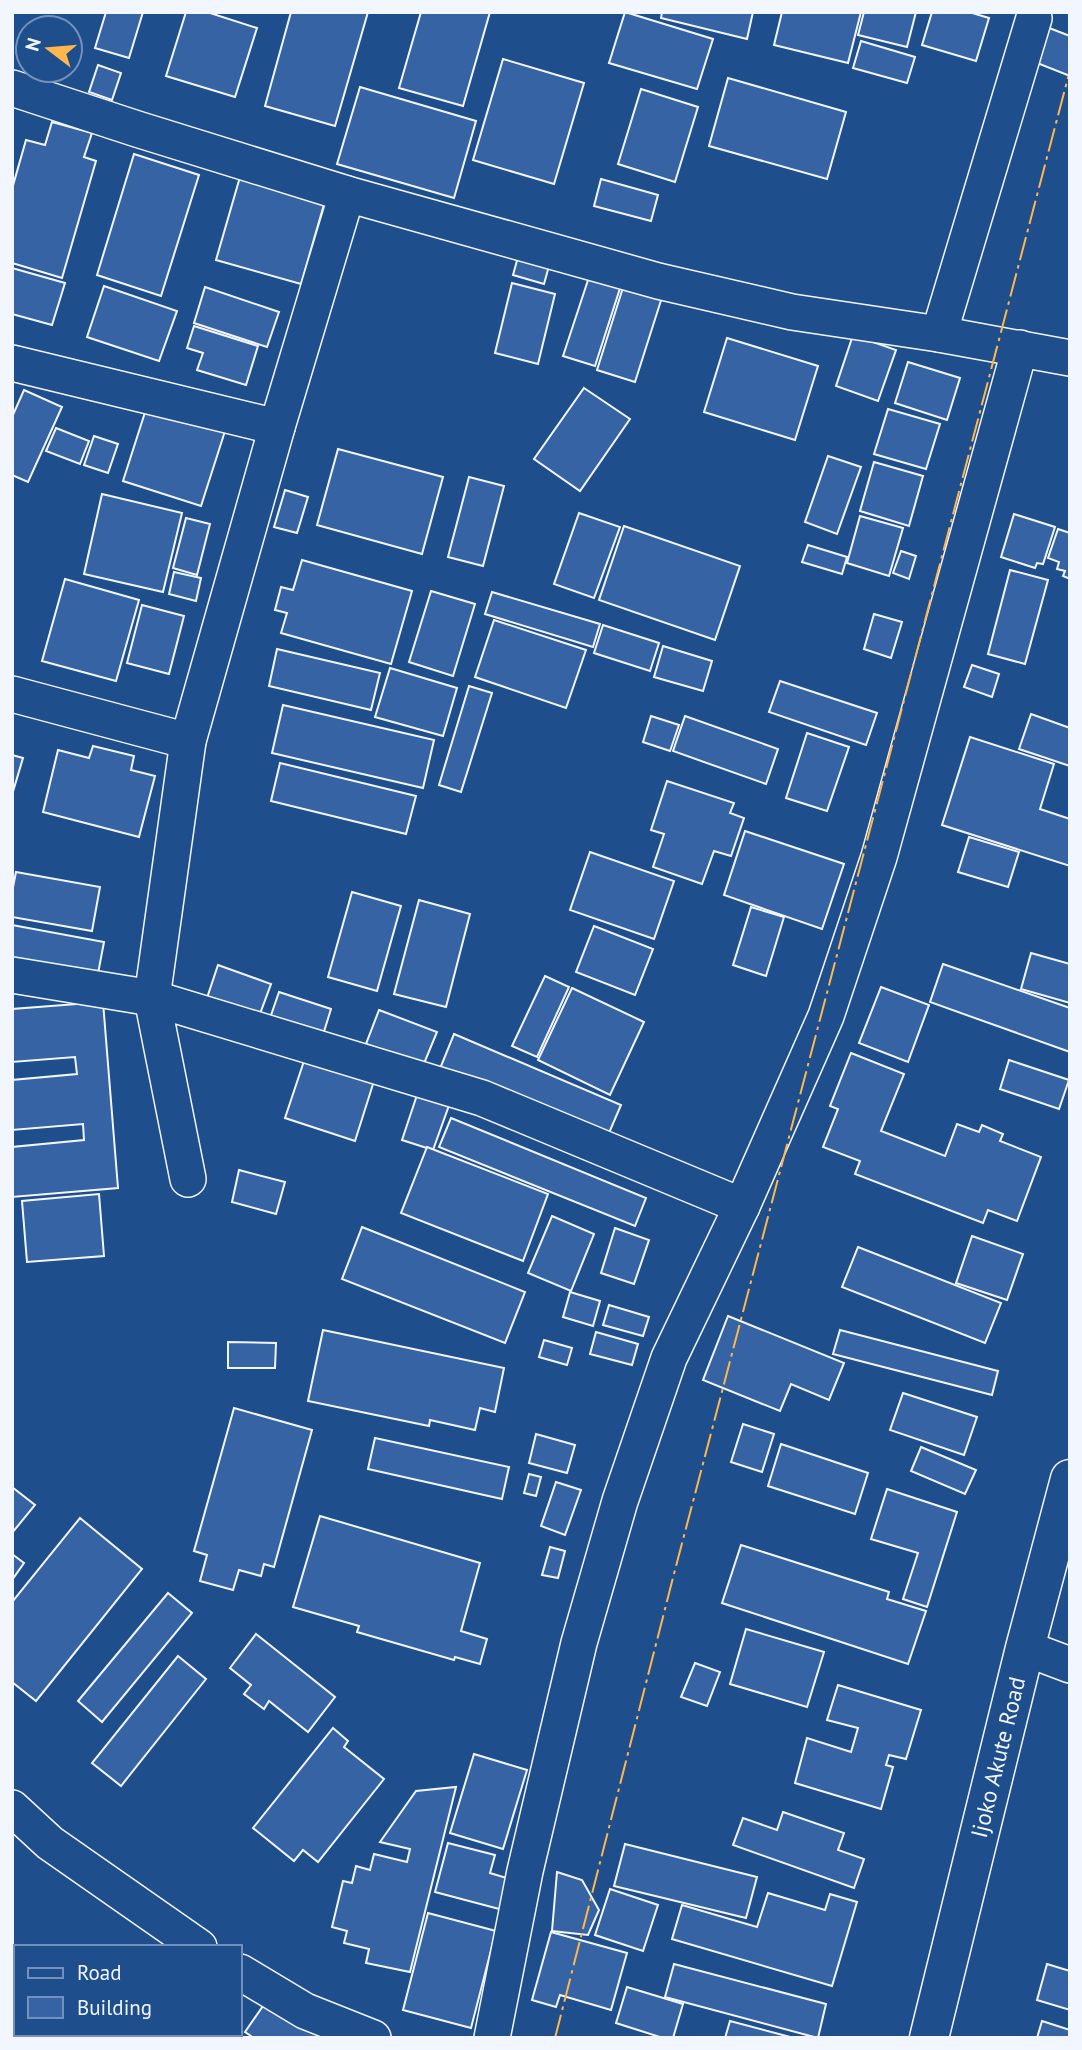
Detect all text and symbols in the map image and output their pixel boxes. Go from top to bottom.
north arrow [14,14,84,84]
text: N [19,35,46,54]
street label: Ijoko Akute Road [964,1674,1031,1841]
legend [14,1945,242,2036]
text: Road [77,1959,121,1986]
text: Building [77,1994,152,2021]

